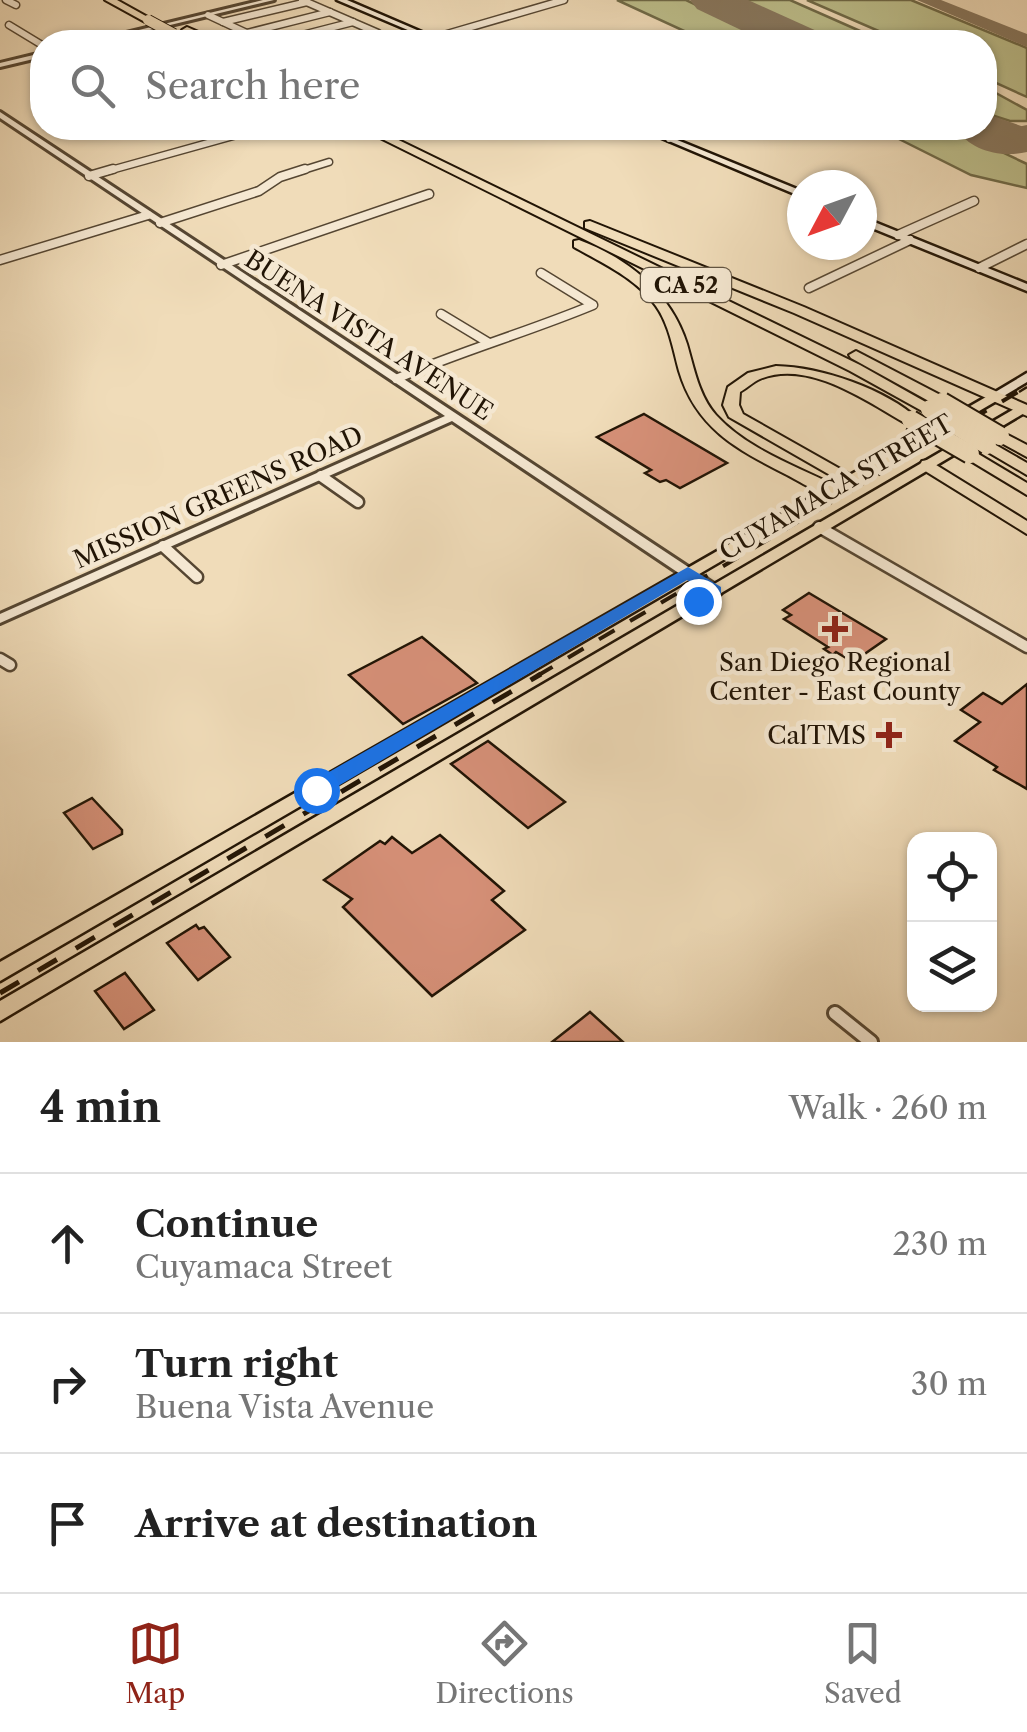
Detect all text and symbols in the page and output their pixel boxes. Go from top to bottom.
search box [30,30,997,140]
icon: search [65,58,120,113]
text: Search here [145,62,360,109]
north arrow [787,170,877,260]
street label: BUENA VISTA AVENUE [239,244,498,427]
road number: CA 52 [641,268,731,302]
street label: CUYAMACA STREET [714,408,959,567]
street label: MISSION GREENS ROAD [69,420,368,575]
route end [676,579,722,625]
marker: San Diego Regional Center - East County [822,616,848,642]
place label: San Diego Regional Center - East County [709,647,962,707]
place label: CalTMS [767,720,866,751]
marker: CalTMS [876,722,902,748]
route start [294,768,340,814]
map controls [907,832,997,1012]
button: locate [907,832,997,922]
button: layers [907,922,997,1012]
text: 4 min [40,1081,161,1133]
text: Walk · 260 m [789,1088,987,1127]
text: Continue [135,1200,318,1247]
icon: ahead [40,1216,95,1271]
text: 230 m [892,1224,987,1263]
text: Cuyamaca Street [135,1247,392,1286]
text: Turn right [135,1340,338,1387]
icon: right [40,1356,95,1411]
text: 30 m [911,1364,987,1403]
text: Buena Vista Avenue [135,1387,434,1426]
icon: arrive [40,1496,95,1551]
text: Arrive at destination [135,1500,538,1547]
tab: Map [125,1616,185,1710]
tab: Directions [435,1616,574,1710]
tab: Saved [824,1616,902,1710]

